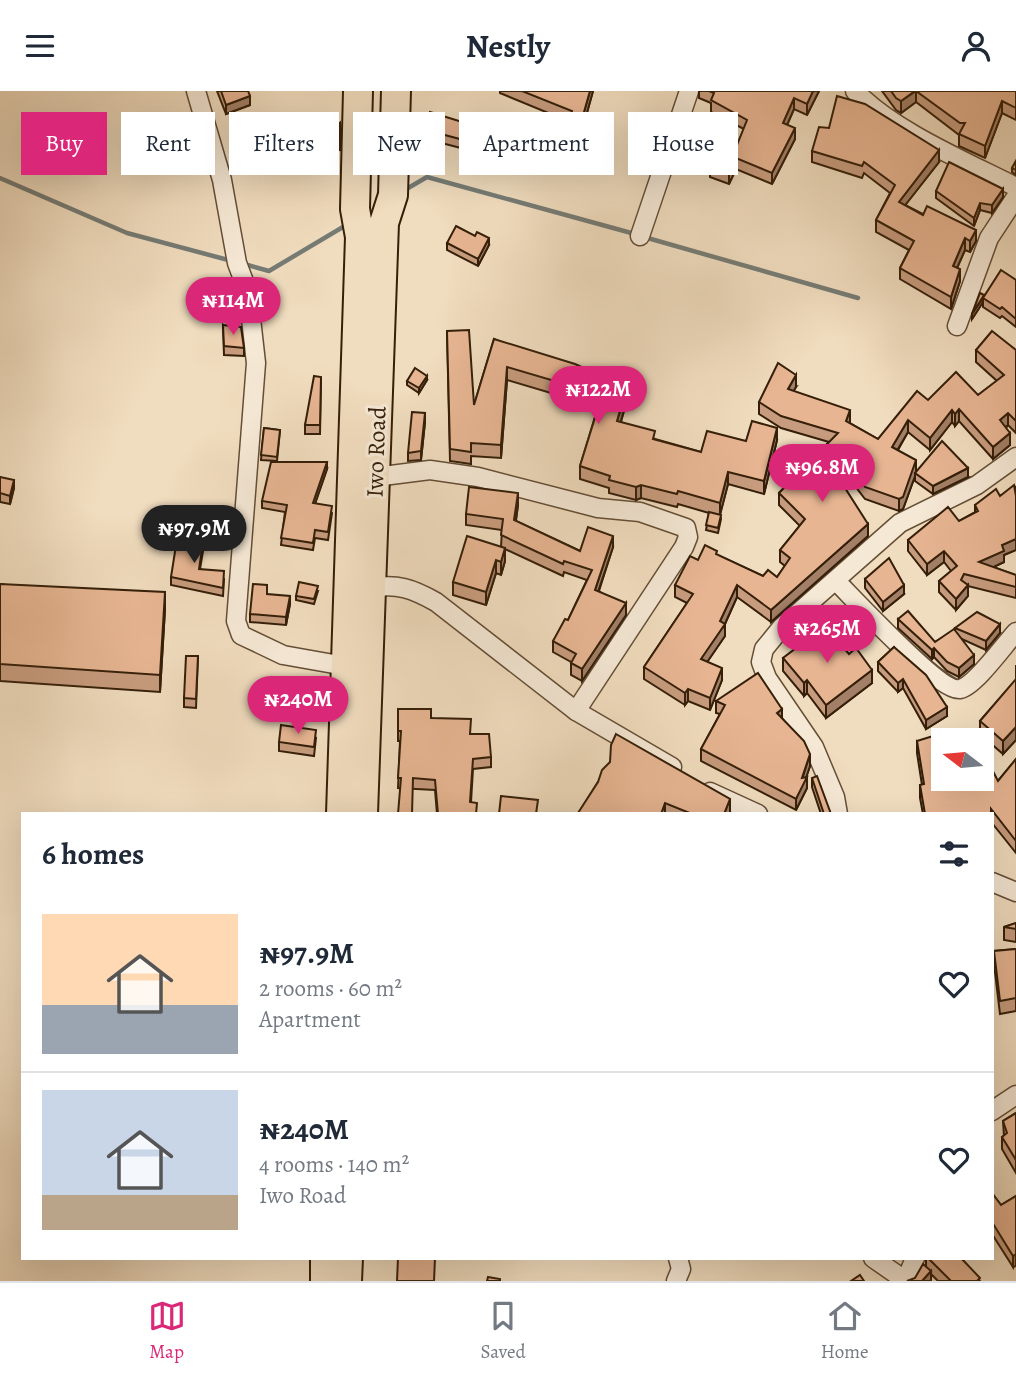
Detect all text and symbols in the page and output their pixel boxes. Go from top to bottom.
text: Nestly [466,24,550,68]
icon: menu [21,27,59,65]
icon: person [957,27,995,65]
chip: Buy [21,112,107,175]
chip: Rent [121,112,215,175]
chip: Filters [229,112,339,175]
chip: New [353,112,445,175]
chip: Apartment [459,112,614,175]
chip: House [628,112,738,175]
pin: ₦114M [184,278,282,337]
text: ₦114M [202,284,264,315]
pin: ₦122M [549,367,647,426]
text: ₦122M [565,373,631,404]
street label: Iwo Road [358,406,394,498]
pin: ₦96.8M [765,445,879,504]
text: ₦96.8M [785,451,859,482]
pin: ₦97.9M [137,505,251,565]
text: ₦97.9M [157,512,231,543]
pin: ₦265M [778,605,876,665]
text: ₦265M [793,612,861,643]
pin: ₦240M [249,677,347,736]
text: ₦240M [263,683,333,714]
north arrow [931,728,994,791]
map controls [931,728,994,791]
text: 6 homes [42,834,144,874]
icon: filters [935,835,973,873]
text: ₦97.9M [259,933,354,973]
icon: home [98,942,182,1026]
icon: heart [935,965,973,1003]
text: 2 rooms · 60 m² [259,973,402,1004]
text: Apartment [259,1004,361,1035]
text: ₦240M [259,1109,349,1149]
icon: home [98,1118,182,1202]
icon: heart [935,1141,973,1179]
text: 4 rooms · 140 m² [259,1149,409,1180]
text: Iwo Road [259,1180,346,1211]
tab: Map [148,1297,186,1365]
tab: Saved [481,1297,526,1365]
tab: Home [821,1297,868,1365]

